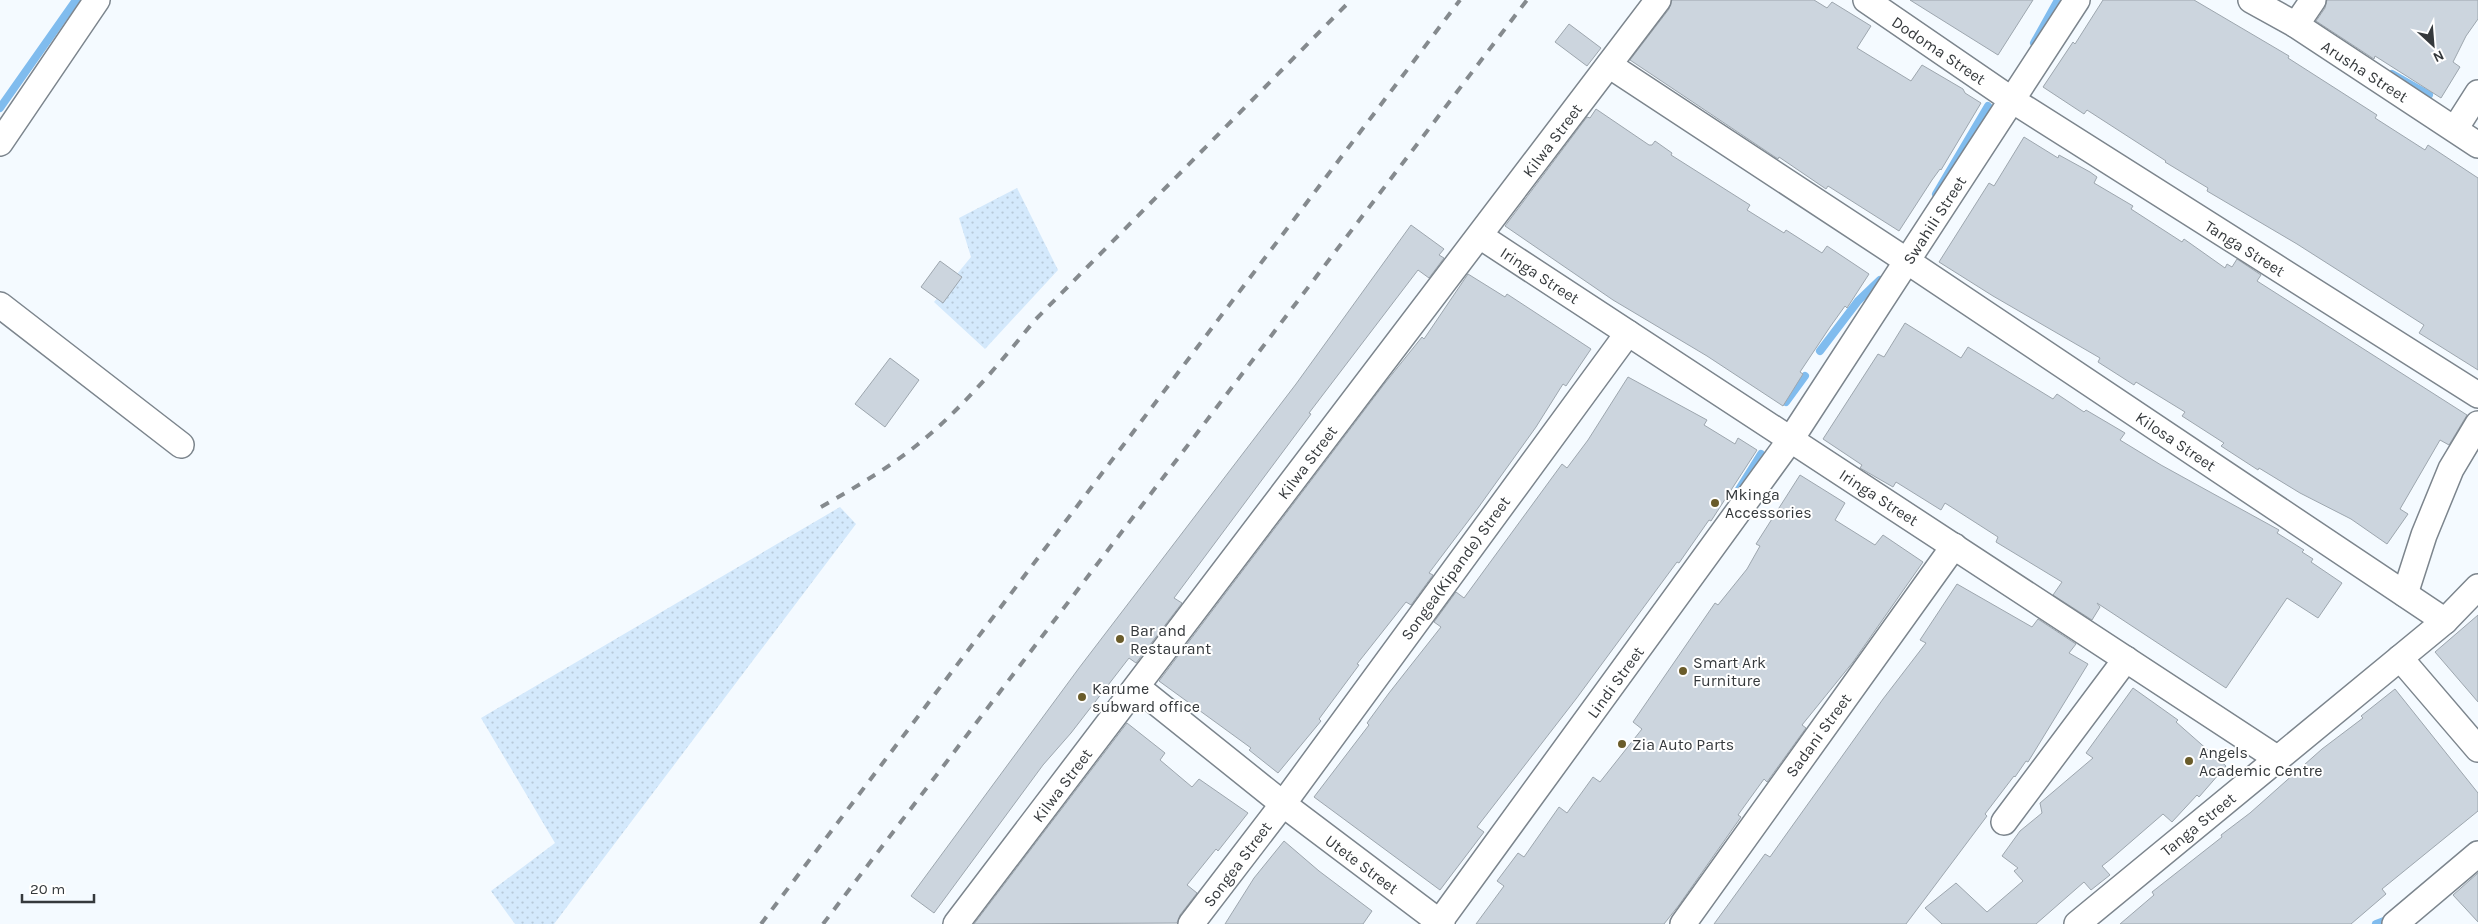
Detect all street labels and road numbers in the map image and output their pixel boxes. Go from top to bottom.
street label: Dodoma Street [1888,12,1989,89]
street label: Arusha Street [2318,36,2412,106]
street label: Kilwa Street [1519,100,1586,181]
street label: Swahili Street [1899,173,1970,268]
street label: Tanga Street [2201,216,2288,280]
street label: Iringa Street [1497,243,1583,308]
street label: Kilosa Street [2132,408,2219,475]
street label: Kilwa Street [1274,422,1341,503]
street label: Iringa Street [1836,465,1922,530]
street label: Songea(Kipande) Street [1397,493,1514,644]
street label: Lindi Street [1583,643,1648,722]
street label: Sadani Street [1782,690,1855,781]
street label: Kilwa Street [1029,745,1096,826]
street label: Tanga Street [2157,788,2240,860]
street label: Songea Street [1199,818,1276,911]
street label: Utete Street [1321,831,1402,898]

